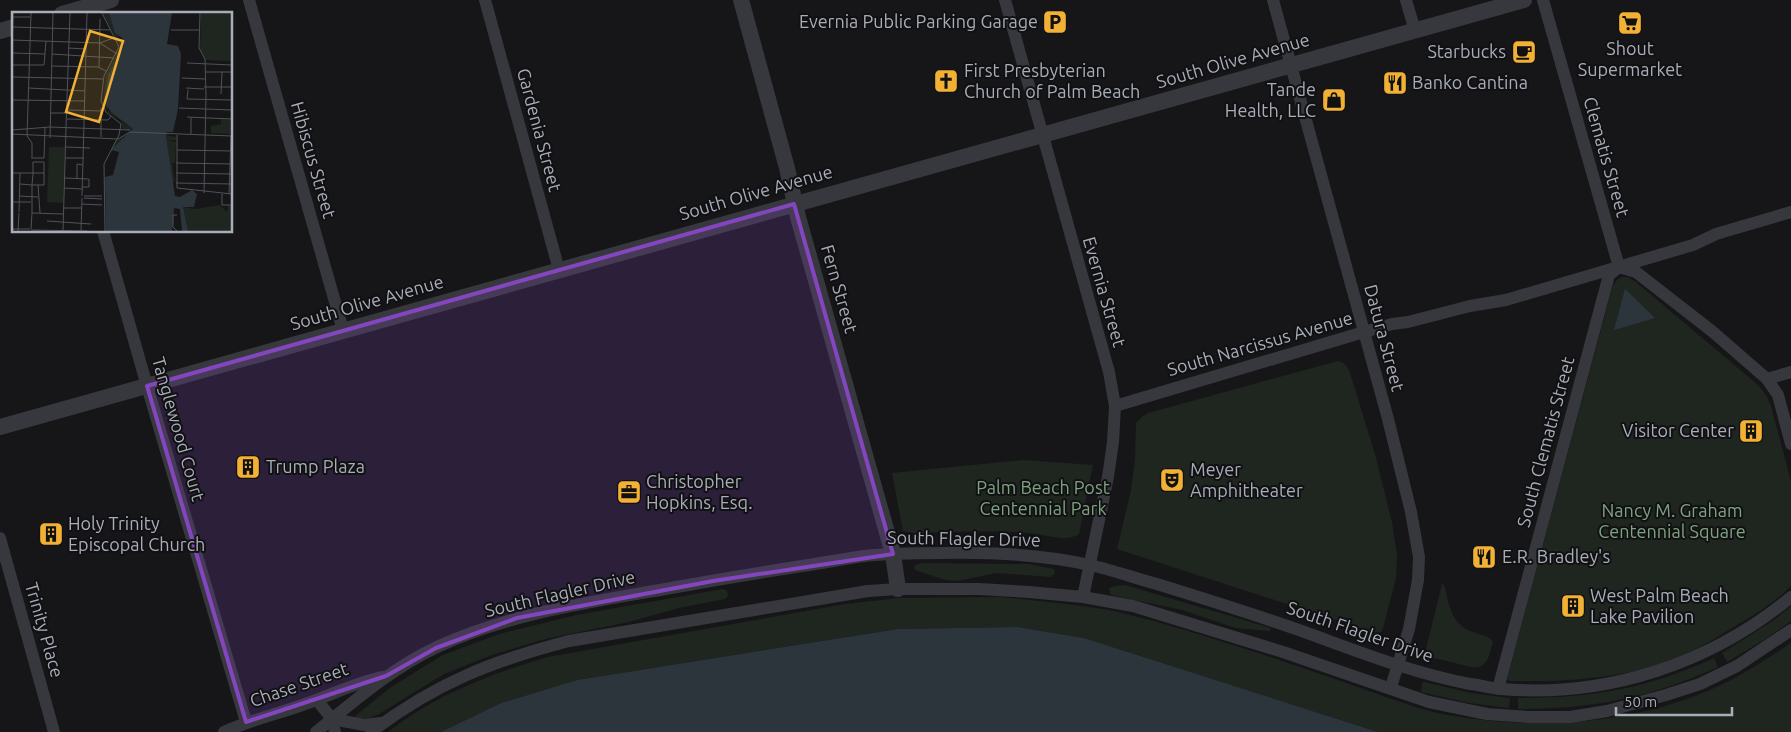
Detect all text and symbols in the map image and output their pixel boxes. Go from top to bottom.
parking icon: Evernia Public Parking Garage [1042,9,1068,35]
supermarket icon: Shout Supermarket [1617,10,1643,36]
place label: Evernia Public Parking Garage [799,11,1038,31]
inset map [12,12,232,232]
street label: South Olive Avenue [1154,29,1312,91]
place label: Shout Supermarket [1578,38,1682,79]
cafe icon: Starbucks [1511,39,1537,65]
place label: Starbucks [1427,41,1506,61]
place label: First Presbyterian Church of Palm Beach [964,60,1140,101]
street label: Gardenia Street [514,66,566,194]
church icon: First Presbyterian Church of Palm Beach [933,68,959,94]
restaurant icon: Banko Cantina [1382,70,1408,96]
place label: Banko Cantina [1412,72,1528,92]
place label: Tande Health, LLC [1225,79,1316,120]
shop icon: Tande Health, LLC [1321,87,1347,113]
street label: Clematis Street [1580,94,1634,219]
street label: Hibiscus Street [288,99,340,220]
street label: South Olive Avenue [677,161,835,223]
street label: Evernia Street [1080,234,1130,349]
street label: Fern Street [818,242,862,335]
street label: South Olive Avenue [288,271,446,333]
street label: Datura Street [1361,282,1409,393]
street label: South Narcissus Avenue [1165,307,1355,379]
street label: Tanglewood Court [149,354,209,503]
street label: South Clematis Street [1513,354,1577,529]
building icon: Visitor Center [1738,418,1764,444]
place label: Visitor Center [1622,420,1734,440]
building icon: Trump Plaza [235,454,261,480]
place label: Trump Plaza [266,456,365,476]
place label: Meyer Amphitheater [1190,459,1303,500]
theatre icon: Meyer Amphitheater [1159,467,1185,493]
place label: Christopher Hopkins, Esq. [646,471,753,512]
park label: Palm Beach Post Centennial Park [976,477,1110,518]
office icon: Christopher Hopkins, Esq. [616,479,642,505]
park label: Nancy M. Graham Centennial Square [1598,500,1746,541]
place label: Holy Trinity Episcopal Church [68,513,205,554]
building icon: Holy Trinity Episcopal Church [38,521,64,547]
street label: South Flagler Drive [887,527,1041,549]
restaurant icon: E.R. Bradley's [1471,544,1497,570]
place label: E.R. Bradley's [1502,546,1610,566]
street label: South Flagler Drive [483,566,637,620]
street label: Trinity Place [22,580,68,680]
place label: West Palm Beach Lake Pavilion [1590,585,1729,626]
building icon: West Palm Beach Lake Pavilion [1560,593,1586,619]
street label: South Flagler Drive [1284,597,1436,666]
street label: Chase Street [247,658,350,710]
scale bar [1616,684,1732,716]
text: 50 m [1624,693,1657,710]

